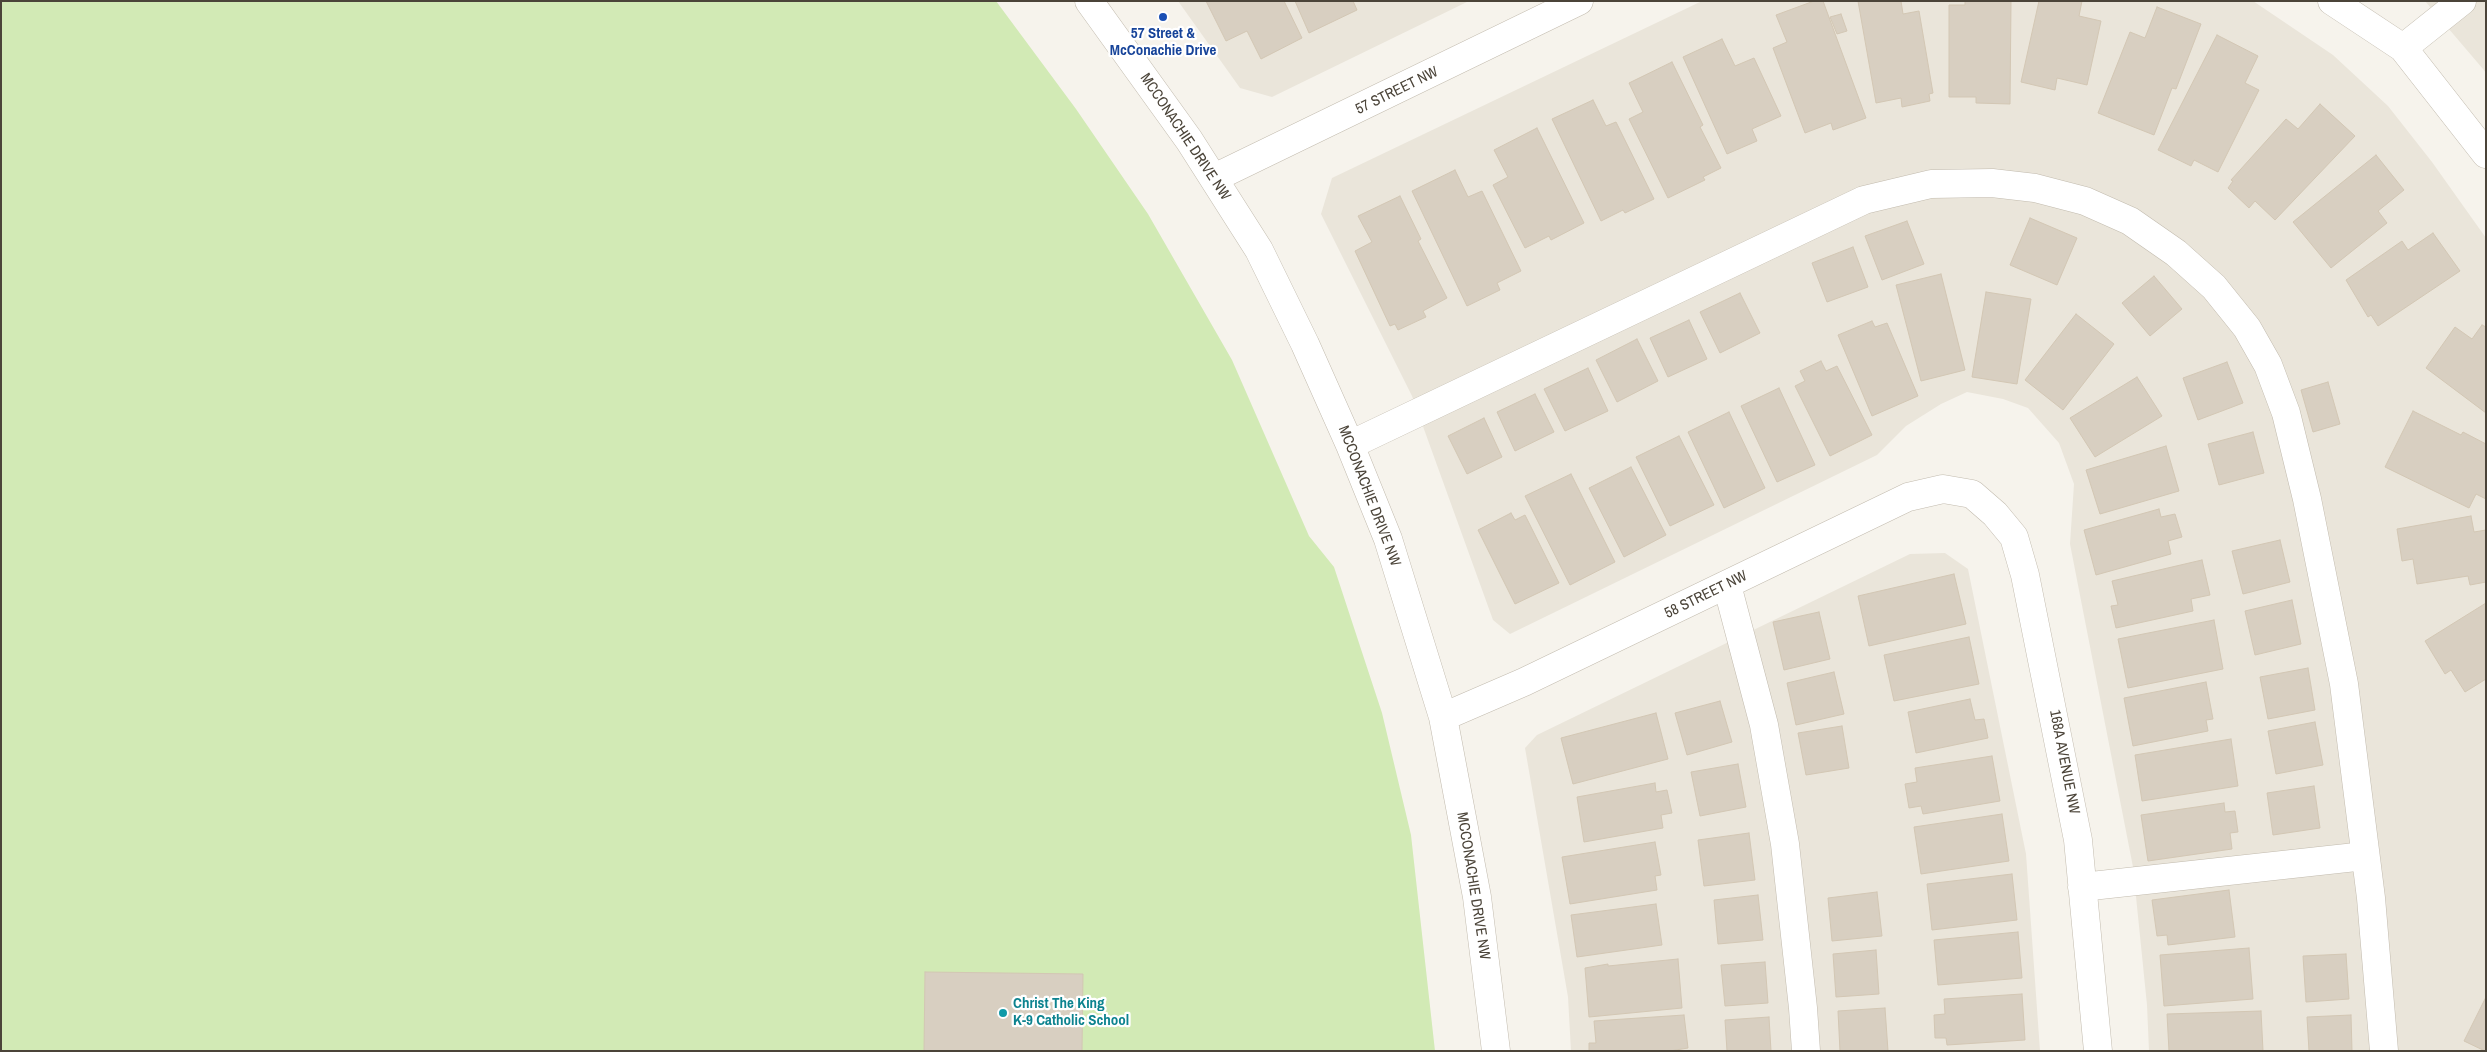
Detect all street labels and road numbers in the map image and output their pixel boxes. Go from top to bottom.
street label: 57 STREET NW [1353,63,1441,119]
street label: MCCONACHIE DRIVE NW [1136,70,1234,204]
street label: MCCONACHIE DRIVE NW [1334,423,1404,569]
street label: 58 STREET NW [1662,567,1750,623]
street label: 168A AVENUE NW [2045,708,2083,816]
street label: MCCONACHIE DRIVE NW [1452,811,1494,961]

